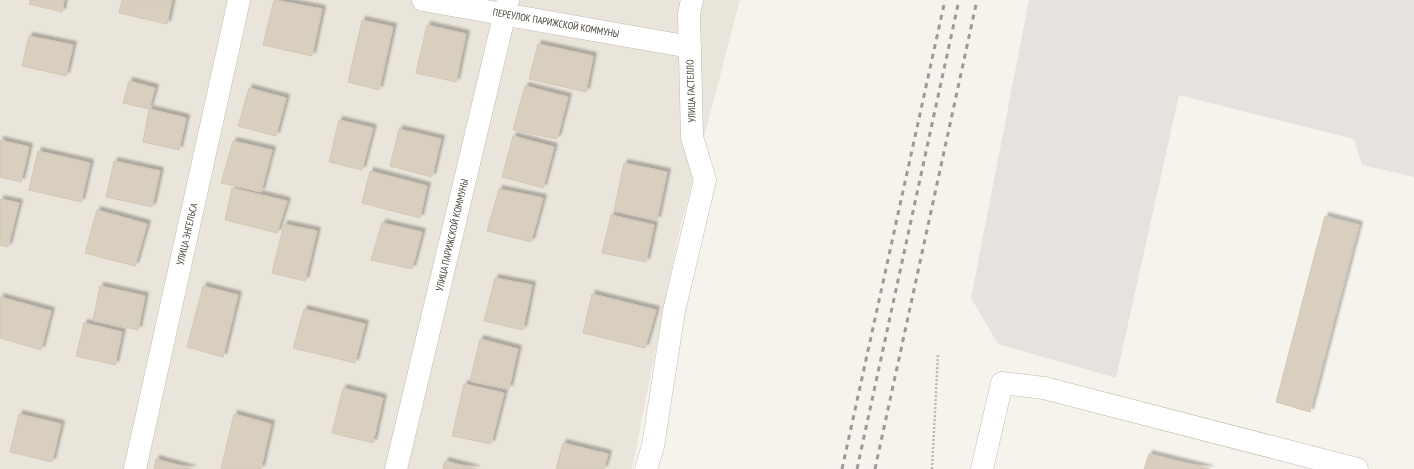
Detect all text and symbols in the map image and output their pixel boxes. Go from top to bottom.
street label: ПЕРЕУЛОК ПАРИЖСКОЙ КОММУНЫ [492,5,620,41]
street label: УЛИЦА ГАСТЕЛЛО [683,59,699,123]
street label: УЛИЦА ПАРИЖСКОЙ КОММУНЫ [433,178,471,292]
street label: УЛИЦА ЭНГЕЛЬСА [174,201,201,266]

